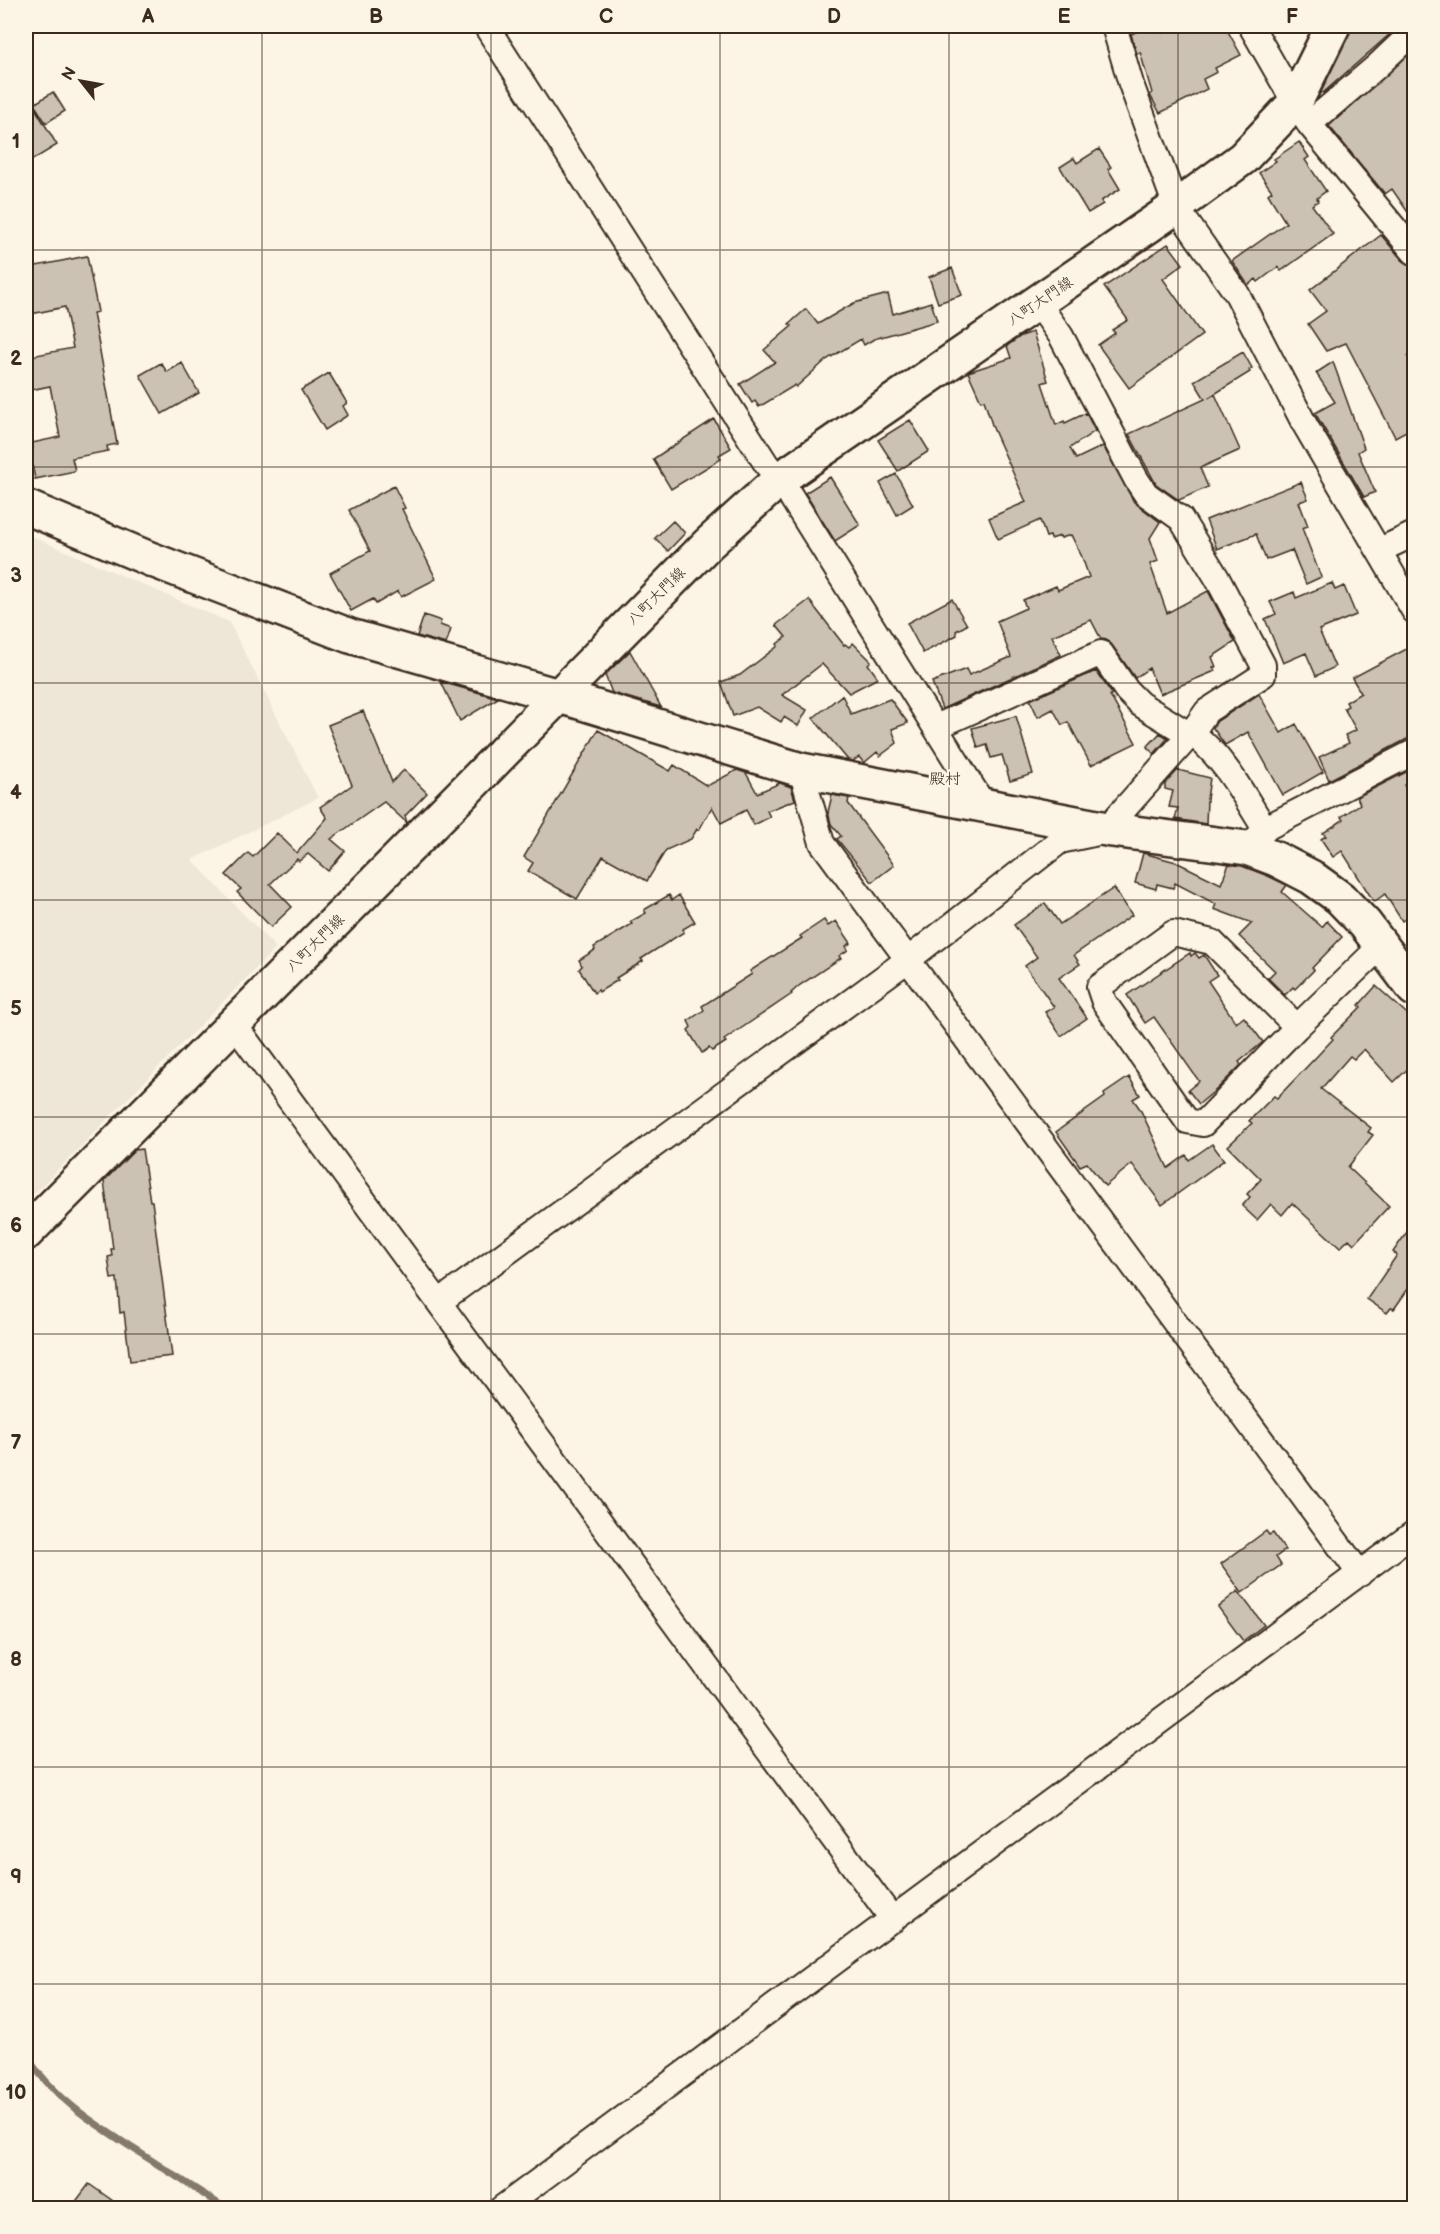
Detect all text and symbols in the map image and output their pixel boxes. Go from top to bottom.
text: A [141,5,155,29]
text: B [369,5,383,29]
text: C [599,5,613,29]
text: D [827,5,841,29]
text: E [1058,5,1071,29]
text: F [1286,5,1298,29]
north arrow [51,51,111,111]
text: N [58,64,81,84]
text: 1 [12,130,20,154]
street label: 八町大門線 [1004,273,1077,330]
text: 2 [10,347,22,371]
street label: 八町大門線 [623,563,690,630]
text: 3 [10,564,22,588]
district label: 殿村 [929,770,961,789]
text: 4 [10,781,22,805]
street label: 八町大門線 [282,910,349,977]
text: 5 [10,997,22,1021]
text: 6 [10,1214,22,1238]
text: 7 [10,1431,22,1455]
text: 8 [10,1648,22,1672]
text: 9 [10,1865,22,1889]
text: 10 [6,2081,26,2105]

